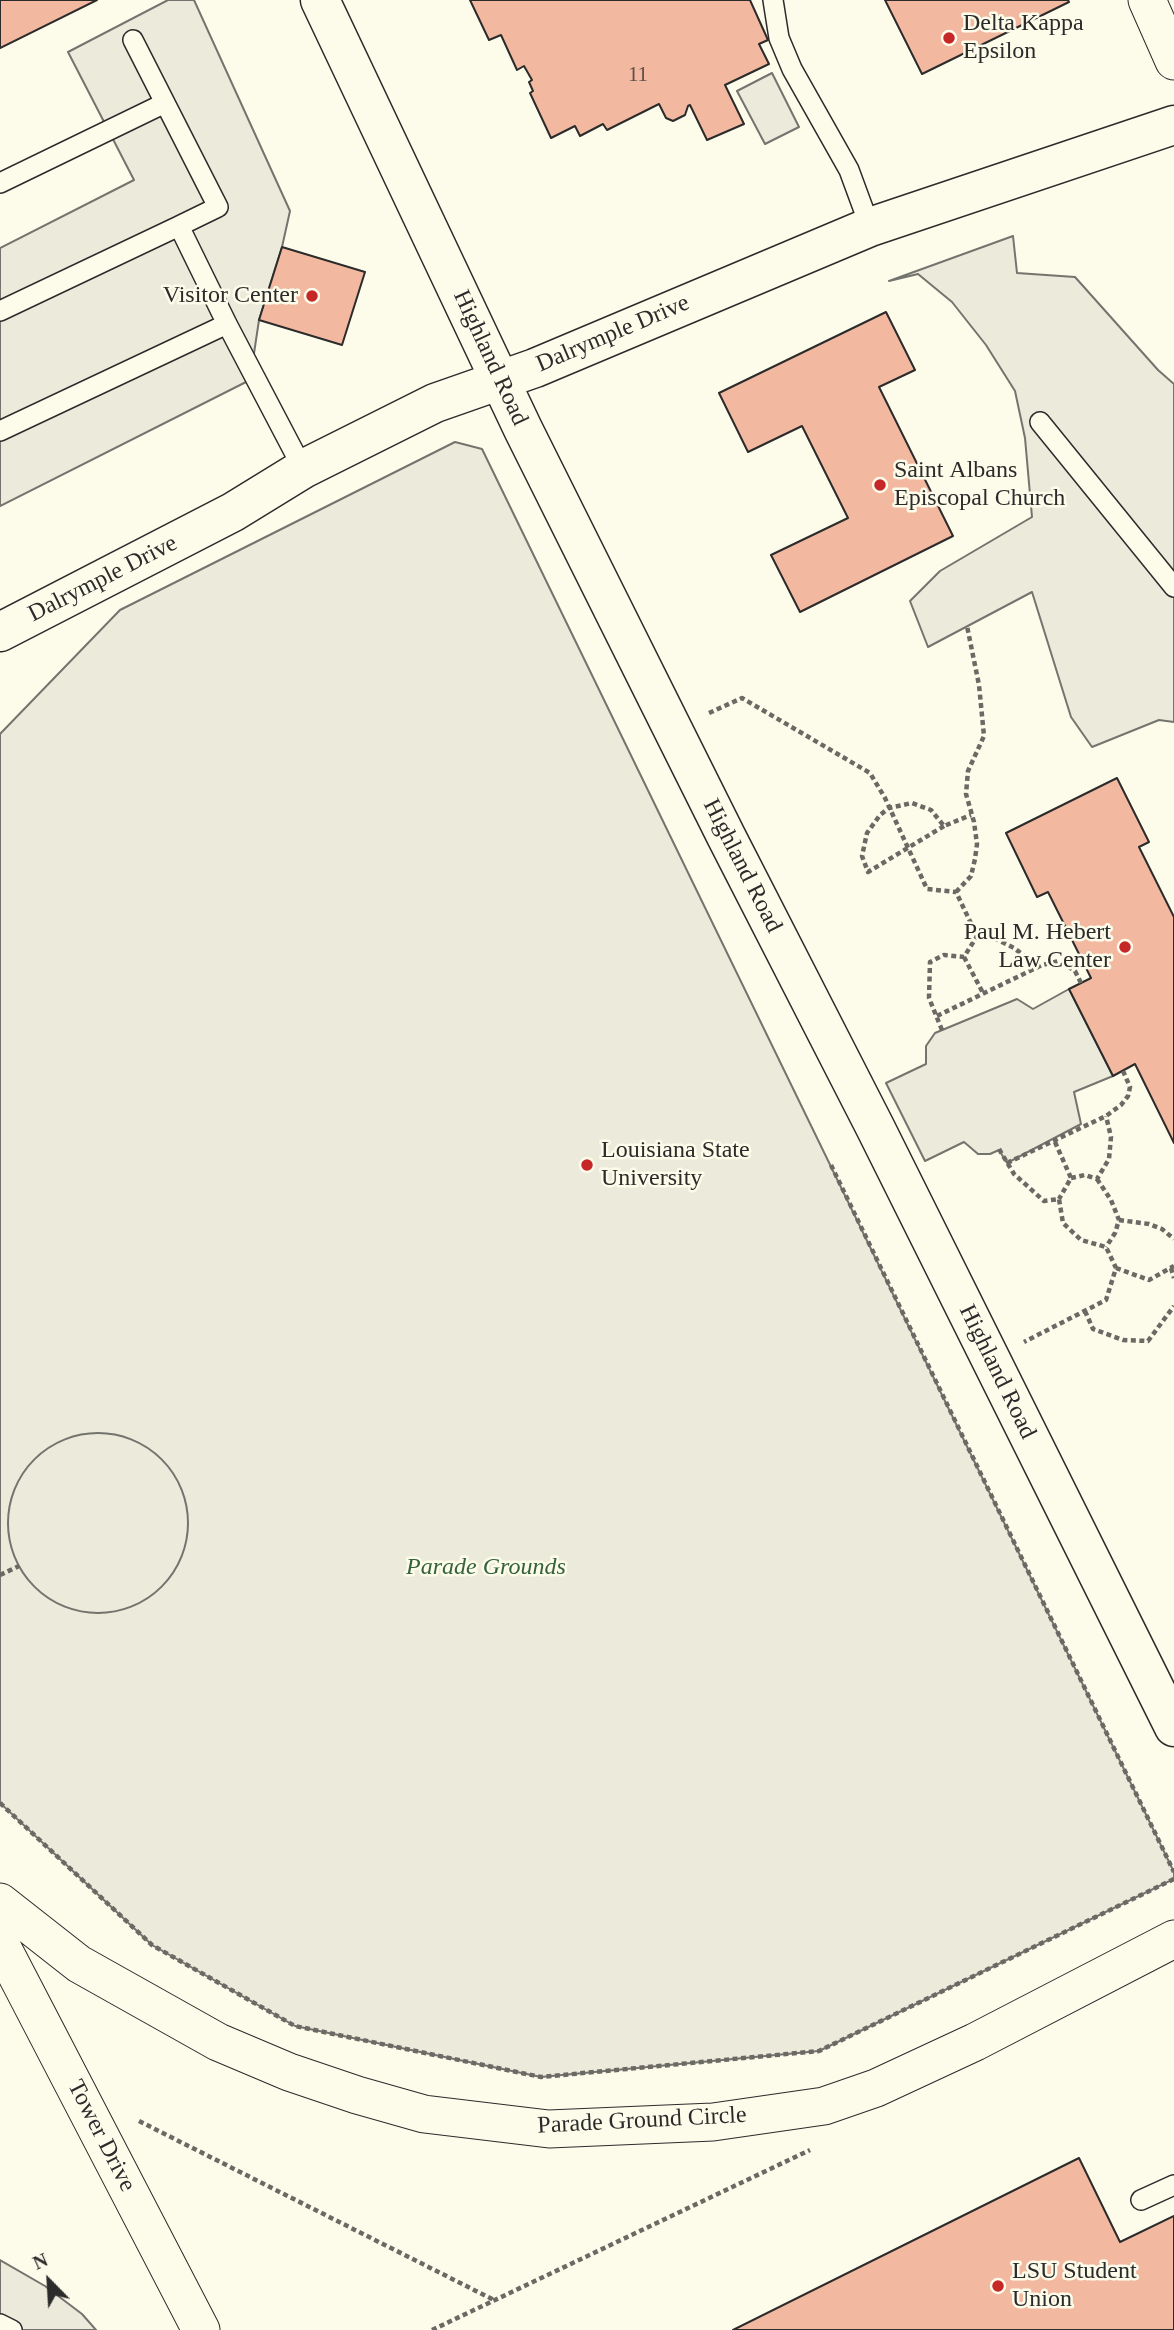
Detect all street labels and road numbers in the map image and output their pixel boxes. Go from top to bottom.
street label: Highland Road [446,286,534,430]
street label: Dalrymple Drive [532,289,694,379]
street label: Dalrymple Drive [24,529,182,629]
street label: Highland Road [696,794,788,938]
street label: Highland Road [952,1300,1042,1444]
street label: Tower Drive [61,2075,141,2197]
street label: Parade Ground Circle [537,2101,747,2141]

